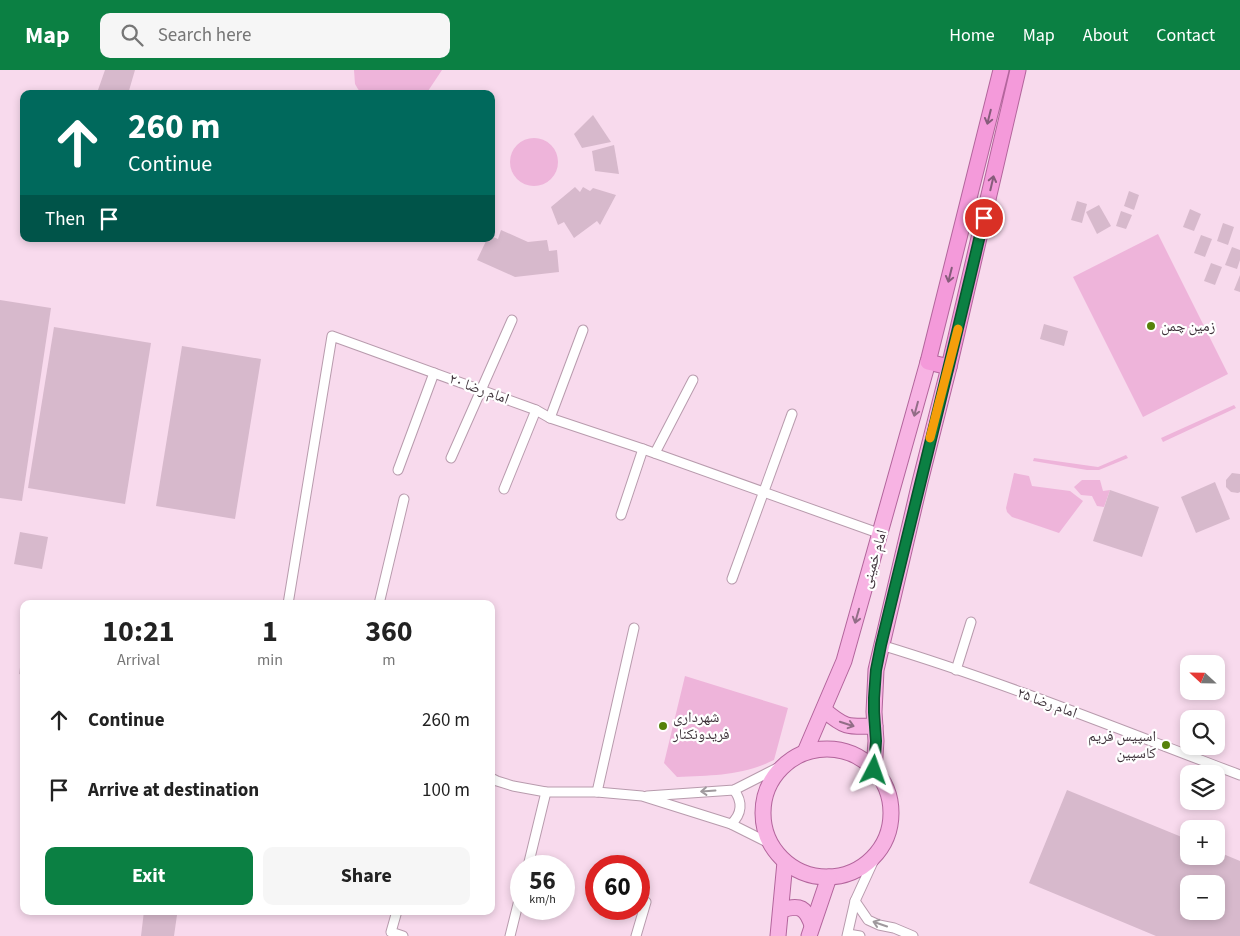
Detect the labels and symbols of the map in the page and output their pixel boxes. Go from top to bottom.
one-way arrow [984,109,993,125]
one-way arrow [988,175,997,191]
pin [963,197,1005,239]
one-way arrow [945,267,954,283]
place label: زمین چمن [1161,316,1216,337]
marker: زمین چمن [1145,320,1157,332]
street label: امام رضا ۲۰ [446,368,512,410]
one-way arrow [910,400,920,416]
street label: امام خمینی [856,527,892,591]
one-way arrow [852,607,862,623]
north arrow [1180,655,1225,700]
street label: امام رضا ۲۵ [1014,682,1080,724]
place label: شهرداری فریدونکنار [672,707,730,745]
marker: شهرداری فریدونکنار [657,720,669,732]
one-way arrow [839,720,855,730]
place label: اسپیس فریم کاسپین [1088,726,1156,764]
marker: اسپیس فریم کاسپین [1160,739,1172,751]
position arrow [847,743,899,795]
one-way arrow [700,787,716,796]
speed limit sign: 60 [585,855,650,920]
one-way arrow [872,919,888,929]

